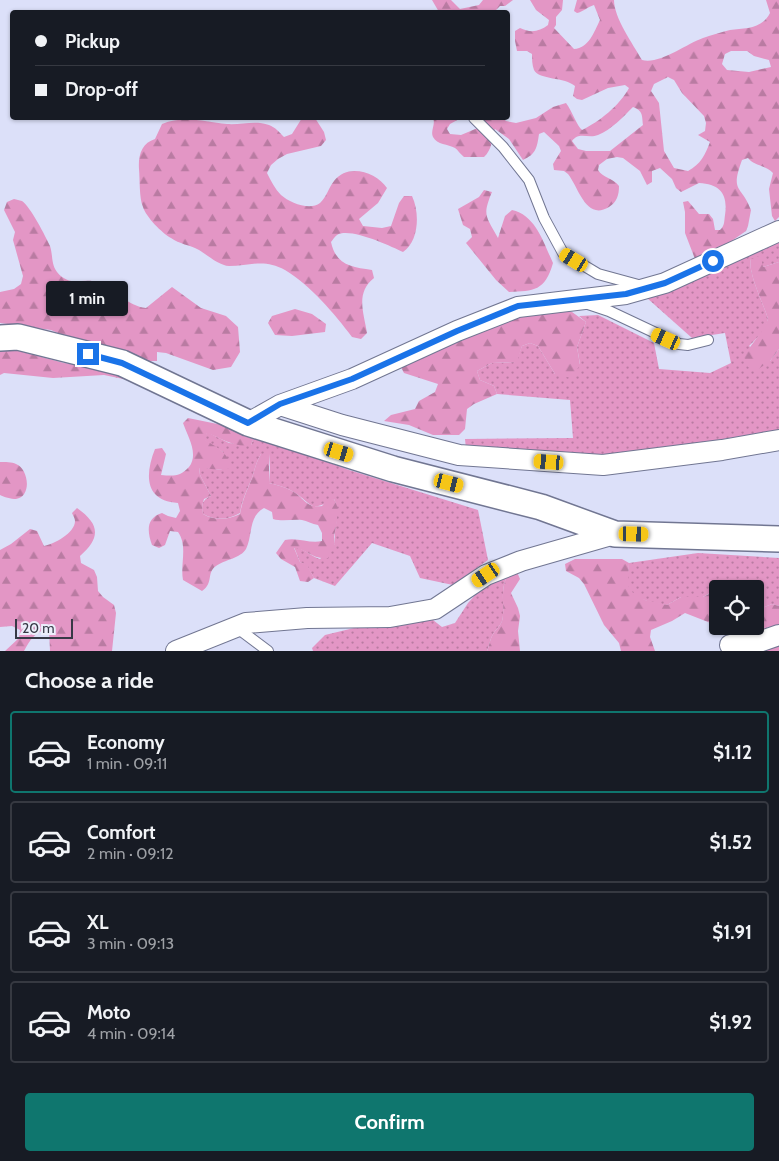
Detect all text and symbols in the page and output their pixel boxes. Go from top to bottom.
text: Pickup [65,30,120,53]
text: Drop-off [65,78,138,101]
car [557,246,590,274]
route start [702,250,724,272]
callout: 1 min [47,282,129,316]
text: 1 min [69,289,105,308]
car [649,326,682,352]
route end [77,343,99,365]
car [322,440,355,464]
car [533,453,564,471]
car [432,472,465,494]
car [618,526,649,542]
car [469,560,502,590]
map controls [709,580,764,635]
button: locate [709,580,764,635]
scale bar [15,616,72,639]
text: 20 m [22,619,55,637]
text: Choose a ride [25,667,154,694]
icon: car [27,730,72,775]
text: Economy [87,731,165,754]
text: $1.12 [713,741,752,764]
text: 1 min · 09:11 [87,754,167,773]
icon: car [27,820,72,865]
text: Comfort [87,821,156,844]
text: $1.52 [709,831,752,854]
text: 2 min · 09:12 [87,844,174,863]
icon: car [27,910,72,955]
text: XL [87,911,108,934]
text: $1.91 [712,921,752,944]
text: 3 min · 09:13 [87,934,174,953]
icon: car [27,1000,72,1045]
text: Moto [87,1001,131,1024]
text: $1.92 [709,1011,752,1034]
text: 4 min · 09:14 [87,1024,175,1043]
button: Confirm [25,1093,754,1151]

